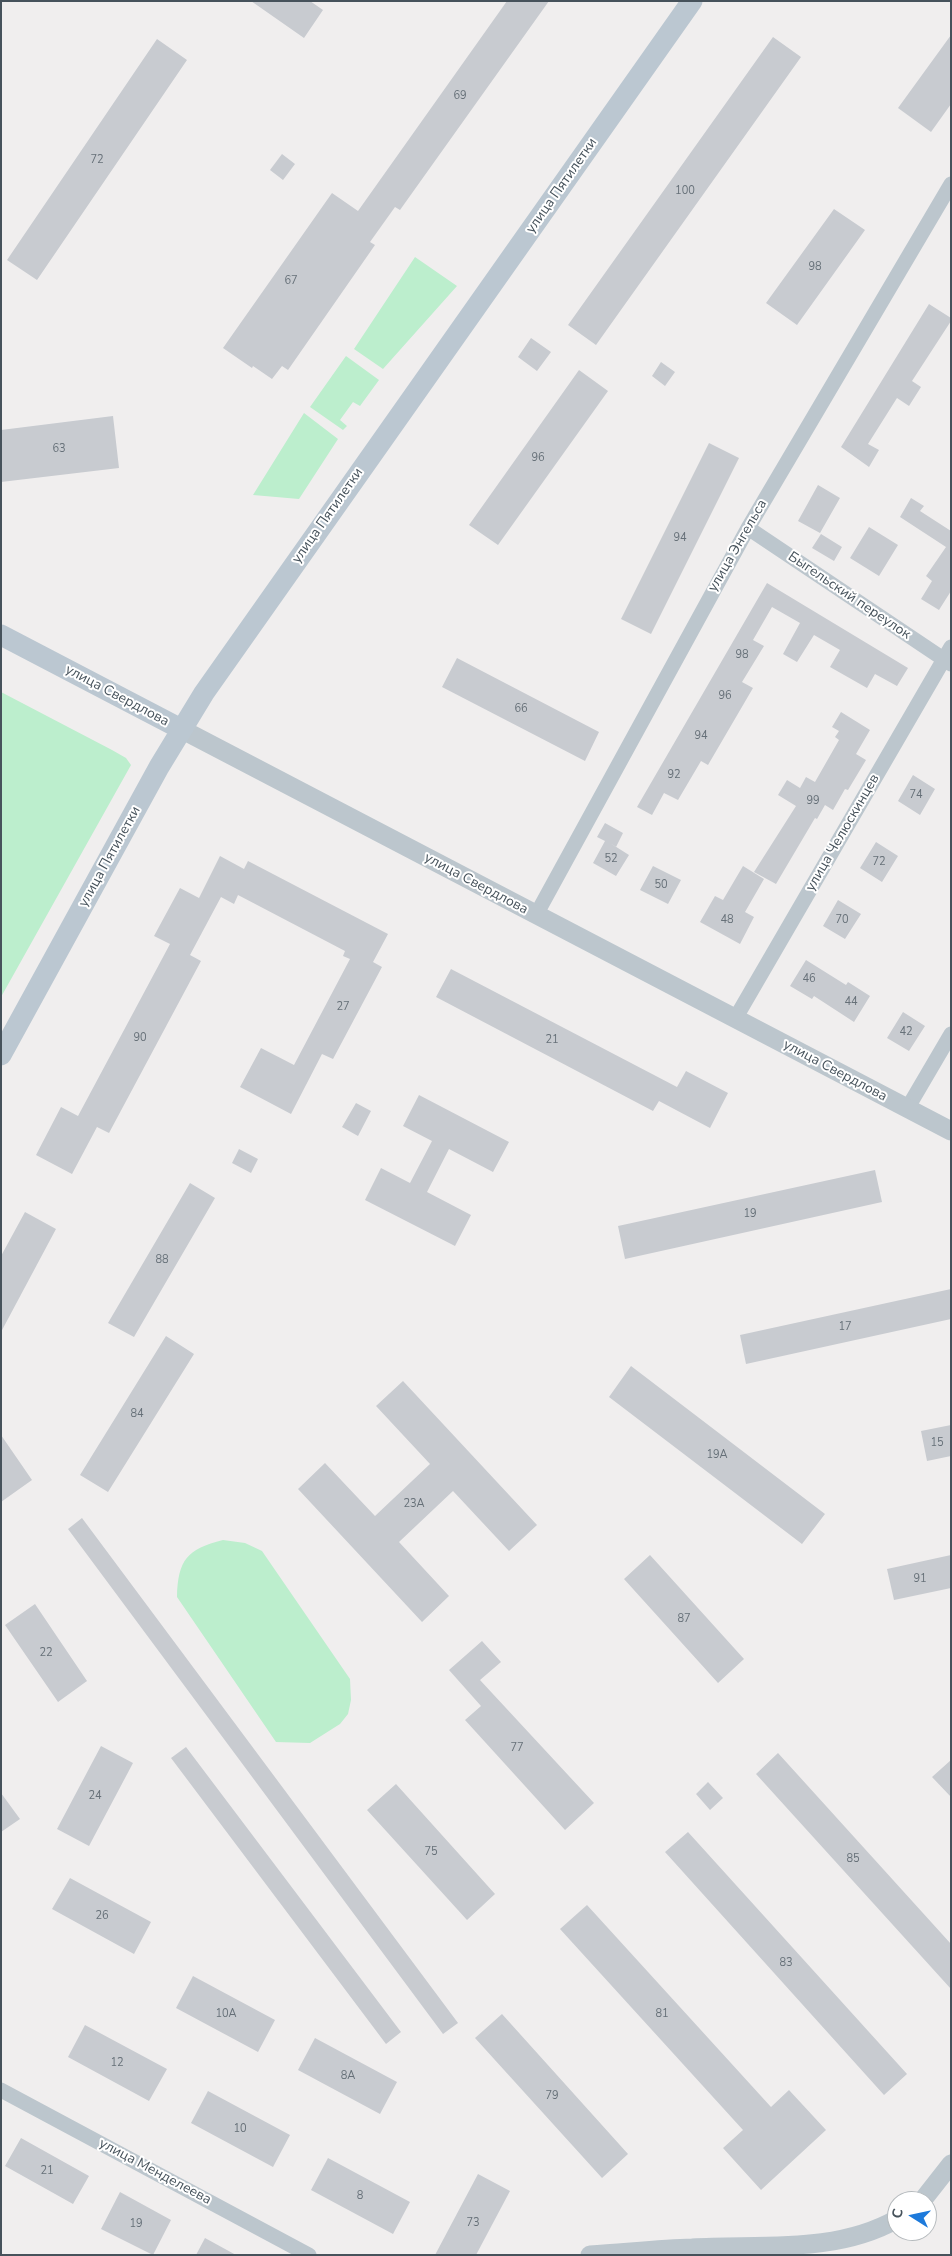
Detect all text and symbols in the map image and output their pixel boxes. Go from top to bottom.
house number: 69 [453,89,467,103]
street label: улица Пятилетки [523,135,601,237]
house number: 72 [90,153,104,167]
house number: 100 [675,184,695,198]
house number: 98 [808,260,822,274]
house number: 67 [284,274,298,288]
house number: 63 [52,442,66,456]
house number: 96 [531,451,545,465]
street label: улица Пятилетки [289,465,367,567]
street label: улица Энгельса [705,497,771,595]
house number: 94 [673,531,687,545]
street label: Быгельский переулок [784,549,914,643]
house number: 98 [735,648,749,662]
street label: улица Свердлова [62,662,172,730]
house number: 96 [718,689,732,703]
house number: 66 [514,702,528,716]
house number: 94 [694,729,708,743]
house number: 92 [667,768,681,782]
street label: улица Челюскинцев [803,771,883,895]
house number: 74 [909,788,923,802]
house number: 99 [806,794,820,808]
street label: улица Пятилетки [75,804,145,910]
street label: улица Свердлова [421,850,531,918]
house number: 52 [604,852,618,866]
house number: 72 [872,855,886,869]
house number: 50 [654,878,668,892]
house number: 48 [720,913,734,927]
house number: 70 [835,913,849,927]
house number: 46 [802,972,816,986]
house number: 44 [844,995,858,1009]
house number: 27 [336,1000,350,1014]
house number: 42 [899,1025,913,1039]
house number: 90 [133,1031,147,1045]
house number: 21 [545,1033,559,1047]
street label: улица Свердлова [780,1037,890,1105]
house number: 19 [743,1207,757,1221]
house number: 88 [155,1253,169,1267]
house number: 17 [838,1320,852,1334]
house number: 84 [130,1407,144,1421]
house number: 15 [930,1436,944,1450]
house number: 19А [706,1448,728,1462]
house number: 23А [403,1497,425,1511]
house number: 91 [913,1572,927,1586]
house number: 87 [677,1612,691,1626]
house number: 22 [39,1646,53,1660]
house number: 77 [510,1741,524,1755]
house number: 24 [88,1789,102,1803]
house number: 75 [424,1845,438,1859]
house number: 85 [846,1852,860,1866]
house number: 26 [95,1909,109,1923]
house number: 83 [779,1956,793,1970]
house number: 10А [215,2007,237,2021]
house number: 81 [655,2007,669,2021]
house number: 12 [110,2056,124,2070]
house number: 8А [341,2069,355,2083]
house number: 79 [545,2089,559,2103]
house number: 10 [233,2122,247,2136]
street label: улица Менделеева [96,2135,214,2209]
house number: 21 [40,2164,54,2178]
house number: 8 [357,2189,363,2203]
north arrow [887,2191,937,2241]
text: С [888,2207,908,2220]
house number: 73 [466,2216,480,2230]
house number: 19 [129,2217,143,2231]

